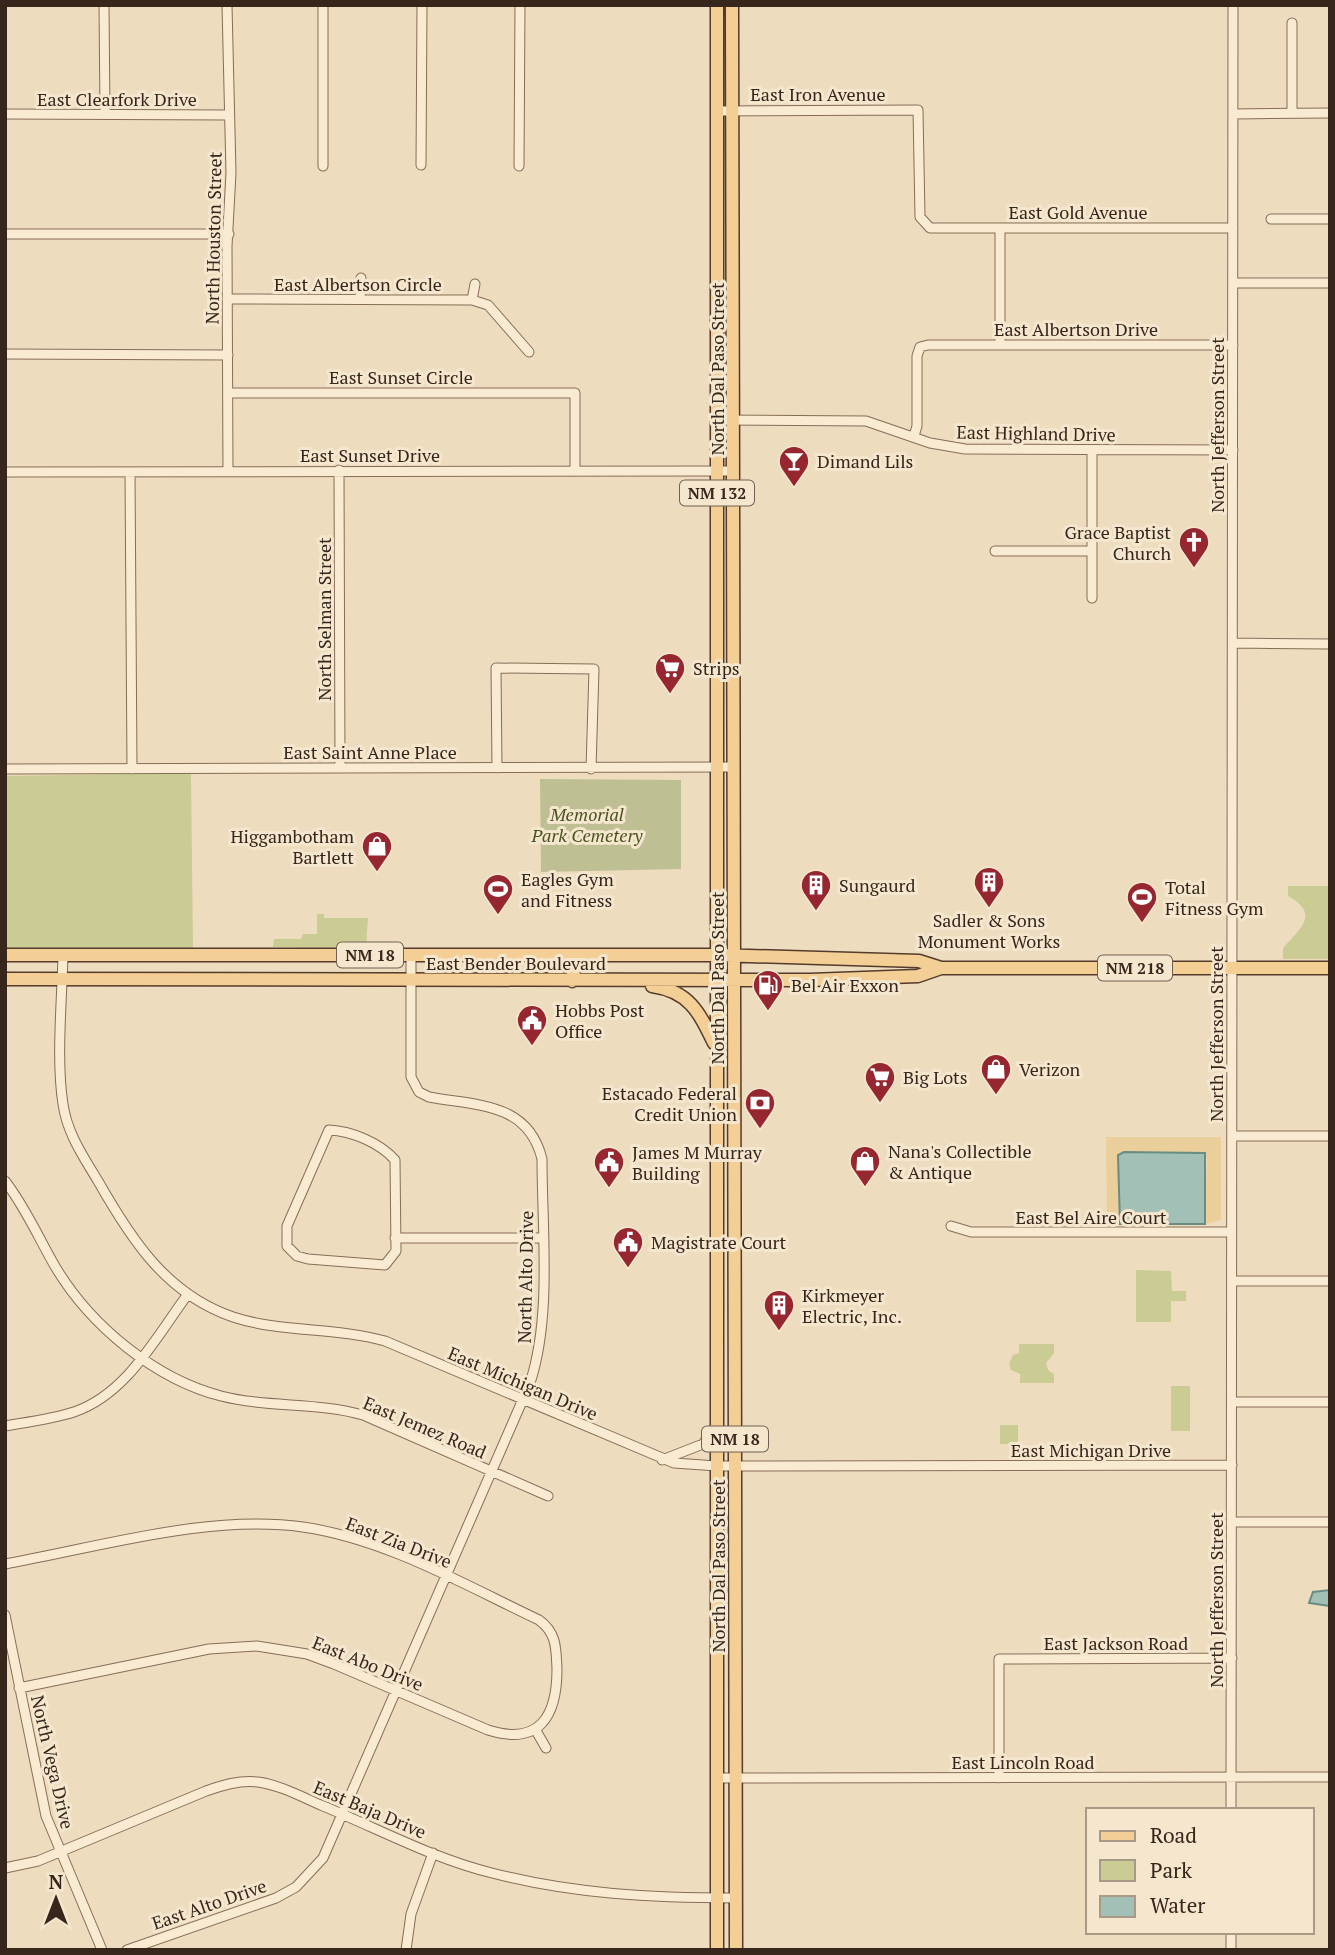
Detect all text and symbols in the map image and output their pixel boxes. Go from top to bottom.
street label: East Iron Avenue [750,82,886,106]
street label: East Clearfork Drive [37,87,197,111]
street label: North Houston Street [199,151,227,324]
street label: East Gold Avenue [1008,200,1148,224]
street label: East Albertson Circle [274,272,442,296]
street label: North Dal Paso Street [705,282,729,456]
street label: East Albertson Drive [994,317,1158,341]
street label: North Jefferson Street [1205,337,1229,513]
street label: East Sunset Circle [329,365,473,389]
street label: East Highland Drive [956,420,1116,446]
street label: East Sunset Drive [300,443,440,467]
bar icon: Dimand Lils [777,444,811,488]
place label: Dimand Lils [817,449,913,473]
road number: NM 132 [680,480,754,506]
place label: Grace Baptist Church [1064,520,1171,565]
church icon: Grace Baptist Church [1177,525,1211,569]
street label: North Selman Street [312,537,336,701]
supermarket icon: Strips [653,651,687,695]
place label: Strips [693,656,740,680]
street label: East Saint Anne Place [283,740,457,764]
park label: Memorial Park Cemetery [530,802,643,847]
place label: Higgambotham Bartlett [230,824,354,869]
shop icon: Higgambotham Bartlett [360,829,394,873]
building icon: Sadler & Sons Monument Works [972,865,1006,909]
place label: Eagles Gym and Fitness [521,867,614,912]
building icon: Sungaurd [799,868,833,912]
sports icon: Eagles Gym and Fitness [481,872,515,916]
place label: Sungaurd [839,873,915,897]
place label: Total Fitness Gym [1165,875,1264,920]
sports icon: Total Fitness Gym [1125,880,1159,924]
street label: North Dal Paso Street [705,891,729,1065]
place label: Sadler & Sons Monument Works [918,908,1060,953]
road number: NM 18 [337,942,403,967]
street label: North Jefferson Street [1204,946,1228,1122]
street label: East Bender Boulevard [426,951,606,975]
road number: NM 218 [1098,956,1172,980]
fuel station icon: Bel Air Exxon [751,968,785,1012]
place label: Bel Air Exxon [791,973,899,997]
place label: Hobbs Post Office [555,998,645,1043]
public building icon: Hobbs Post Office [515,1003,549,1047]
shop icon: Verizon [979,1052,1013,1096]
place label: Verizon [1019,1057,1081,1081]
supermarket icon: Big Lots [863,1060,897,1104]
place label: Big Lots [903,1065,967,1089]
place label: Estacado Federal Credit Union [602,1081,737,1126]
bank icon: Estacado Federal Credit Union [743,1086,777,1130]
place label: Nana's Collectible & Antique [888,1139,1031,1184]
place label: James M Murray Building [632,1140,763,1185]
shop icon: Nana's Collectible & Antique [848,1144,882,1188]
public building icon: James M Murray Building [592,1145,626,1189]
street label: East Bel Aire Court [1015,1205,1167,1229]
street label: North Alto Drive [512,1210,538,1344]
public building icon: Magistrate Court [611,1225,645,1269]
place label: Magistrate Court [651,1230,787,1254]
place label: Kirkmeyer Electric, Inc. [802,1283,902,1328]
building icon: Kirkmeyer Electric, Inc. [762,1288,796,1332]
street label: East Michigan Drive [444,1341,602,1425]
street label: East Jemez Road [360,1390,490,1464]
road number: NM 18 [702,1427,768,1452]
street label: East Michigan Drive [1011,1438,1171,1462]
street label: North Dal Paso Street [706,1479,730,1653]
street label: East Zia Drive [343,1511,455,1573]
street label: North Jefferson Street [1204,1512,1228,1688]
street label: East Abo Drive [309,1630,427,1696]
street label: East Jackson Road [1044,1631,1188,1655]
street label: North Vega Drive [26,1693,80,1831]
street label: East Lincoln Road [951,1750,1095,1774]
street label: East Baja Drive [310,1774,430,1844]
legend [1086,1808,1314,1934]
text: Road [1150,1821,1197,1849]
text: Park [1150,1856,1192,1884]
north arrow [21,1864,91,1934]
text: N [49,1869,64,1894]
street label: East Alto Drive [148,1873,270,1935]
text: Water [1150,1891,1205,1919]

